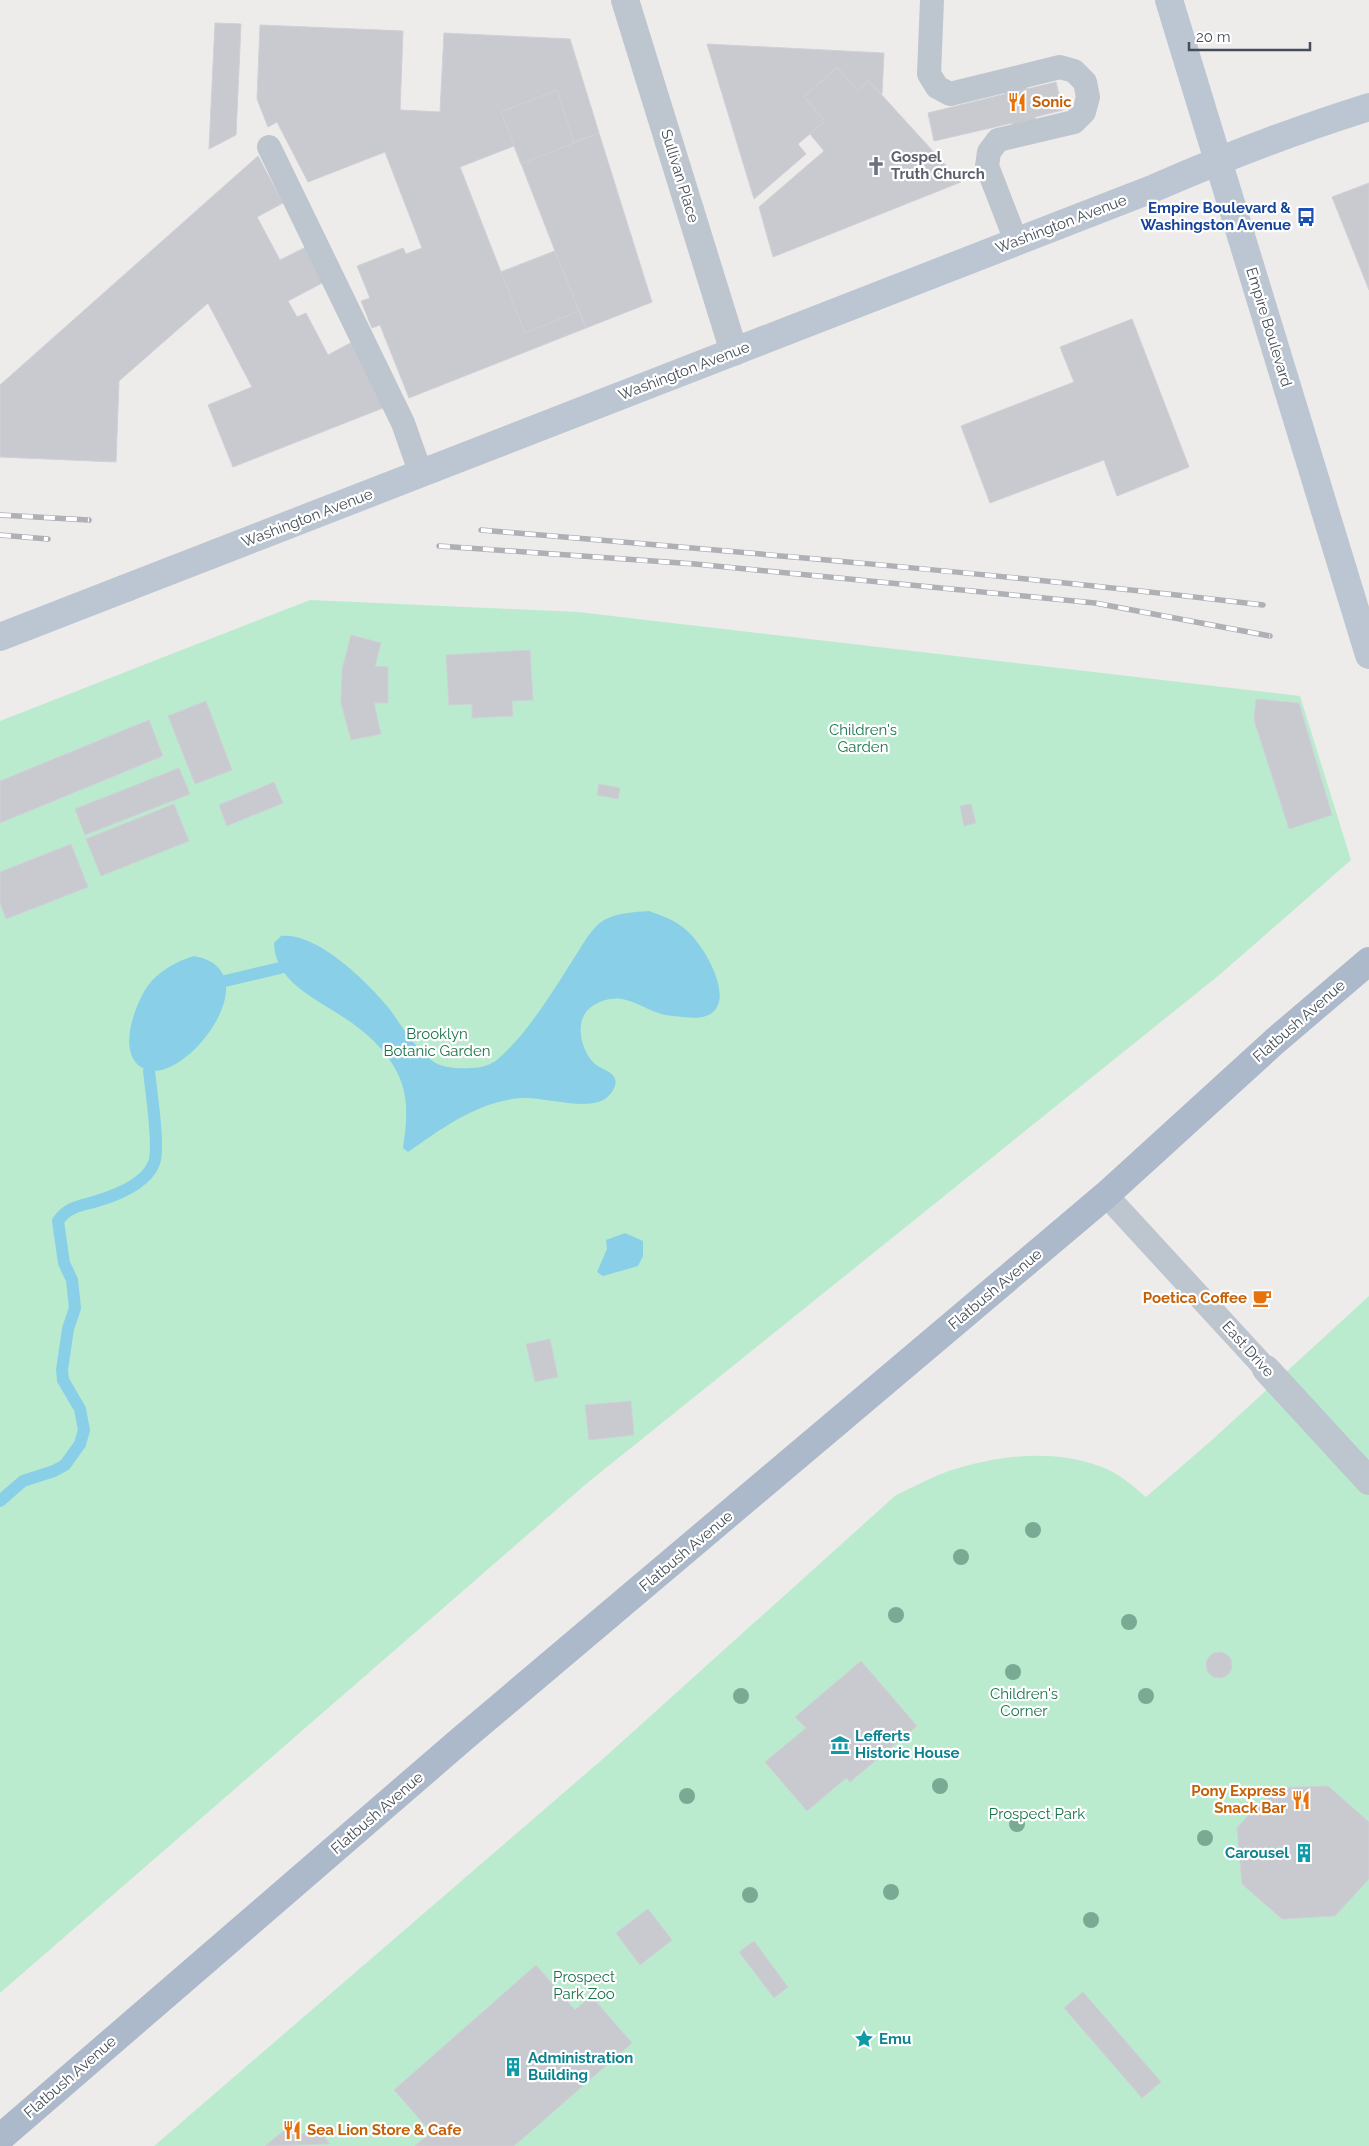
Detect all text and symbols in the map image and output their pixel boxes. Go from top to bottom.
scale bar [1189,20,1310,52]
text: 20 m [1196,28,1231,46]
restaurant icon: Sonic [1006,91,1028,113]
place label: Sonic [1032,93,1072,111]
street label: Sullivan Place [657,127,703,225]
place label: Gospel Truth Church [891,148,985,183]
church icon: Gospel Truth Church [865,155,887,177]
street label: Washington Avenue [993,191,1129,257]
place label: Empire Boulevard & Washingston Avenue [1140,199,1291,234]
bus stop icon: Empire Boulevard & Washingston Avenue [1295,206,1317,228]
street label: Empire Boulevard [1242,265,1296,389]
street label: Washington Avenue [616,338,752,404]
street label: Washington Avenue [239,485,375,551]
park label: Children's Garden [829,721,897,756]
street label: Flatbush Avenue [1249,976,1349,1066]
park label: Brooklyn Botanic Garden [384,1025,490,1060]
street label: Flatbush Avenue [945,1245,1045,1333]
cafe icon: Poetica Coffee [1251,1287,1273,1309]
place label: Poetica Coffee [1143,1289,1247,1307]
street label: East Drive [1218,1317,1278,1381]
street label: Flatbush Avenue [636,1507,736,1595]
park label: Children's Corner [990,1685,1058,1720]
place label: Lefferts Historic House [855,1727,960,1762]
museum icon: Lefferts Historic House [829,1734,851,1756]
street label: Flatbush Avenue [327,1768,427,1858]
place label: Pony Express Snack Bar [1191,1782,1286,1817]
restaurant icon: Pony Express Snack Bar [1290,1789,1312,1811]
park label: Prospect Park [989,1805,1085,1823]
building icon: Carousel [1293,1842,1315,1864]
place label: Carousel [1225,1844,1289,1862]
park label: Prospect Park Zoo [553,1968,615,2003]
place icon: Emu [853,2028,875,2050]
place label: Emu [879,2030,911,2048]
street label: Flatbush Avenue [20,2032,120,2122]
place label: Administration Building [528,2049,633,2084]
building icon: Administration Building [502,2056,524,2078]
restaurant icon: Sea Lion Store & Cafe [281,2119,303,2141]
place label: Sea Lion Store & Cafe [307,2121,461,2139]

